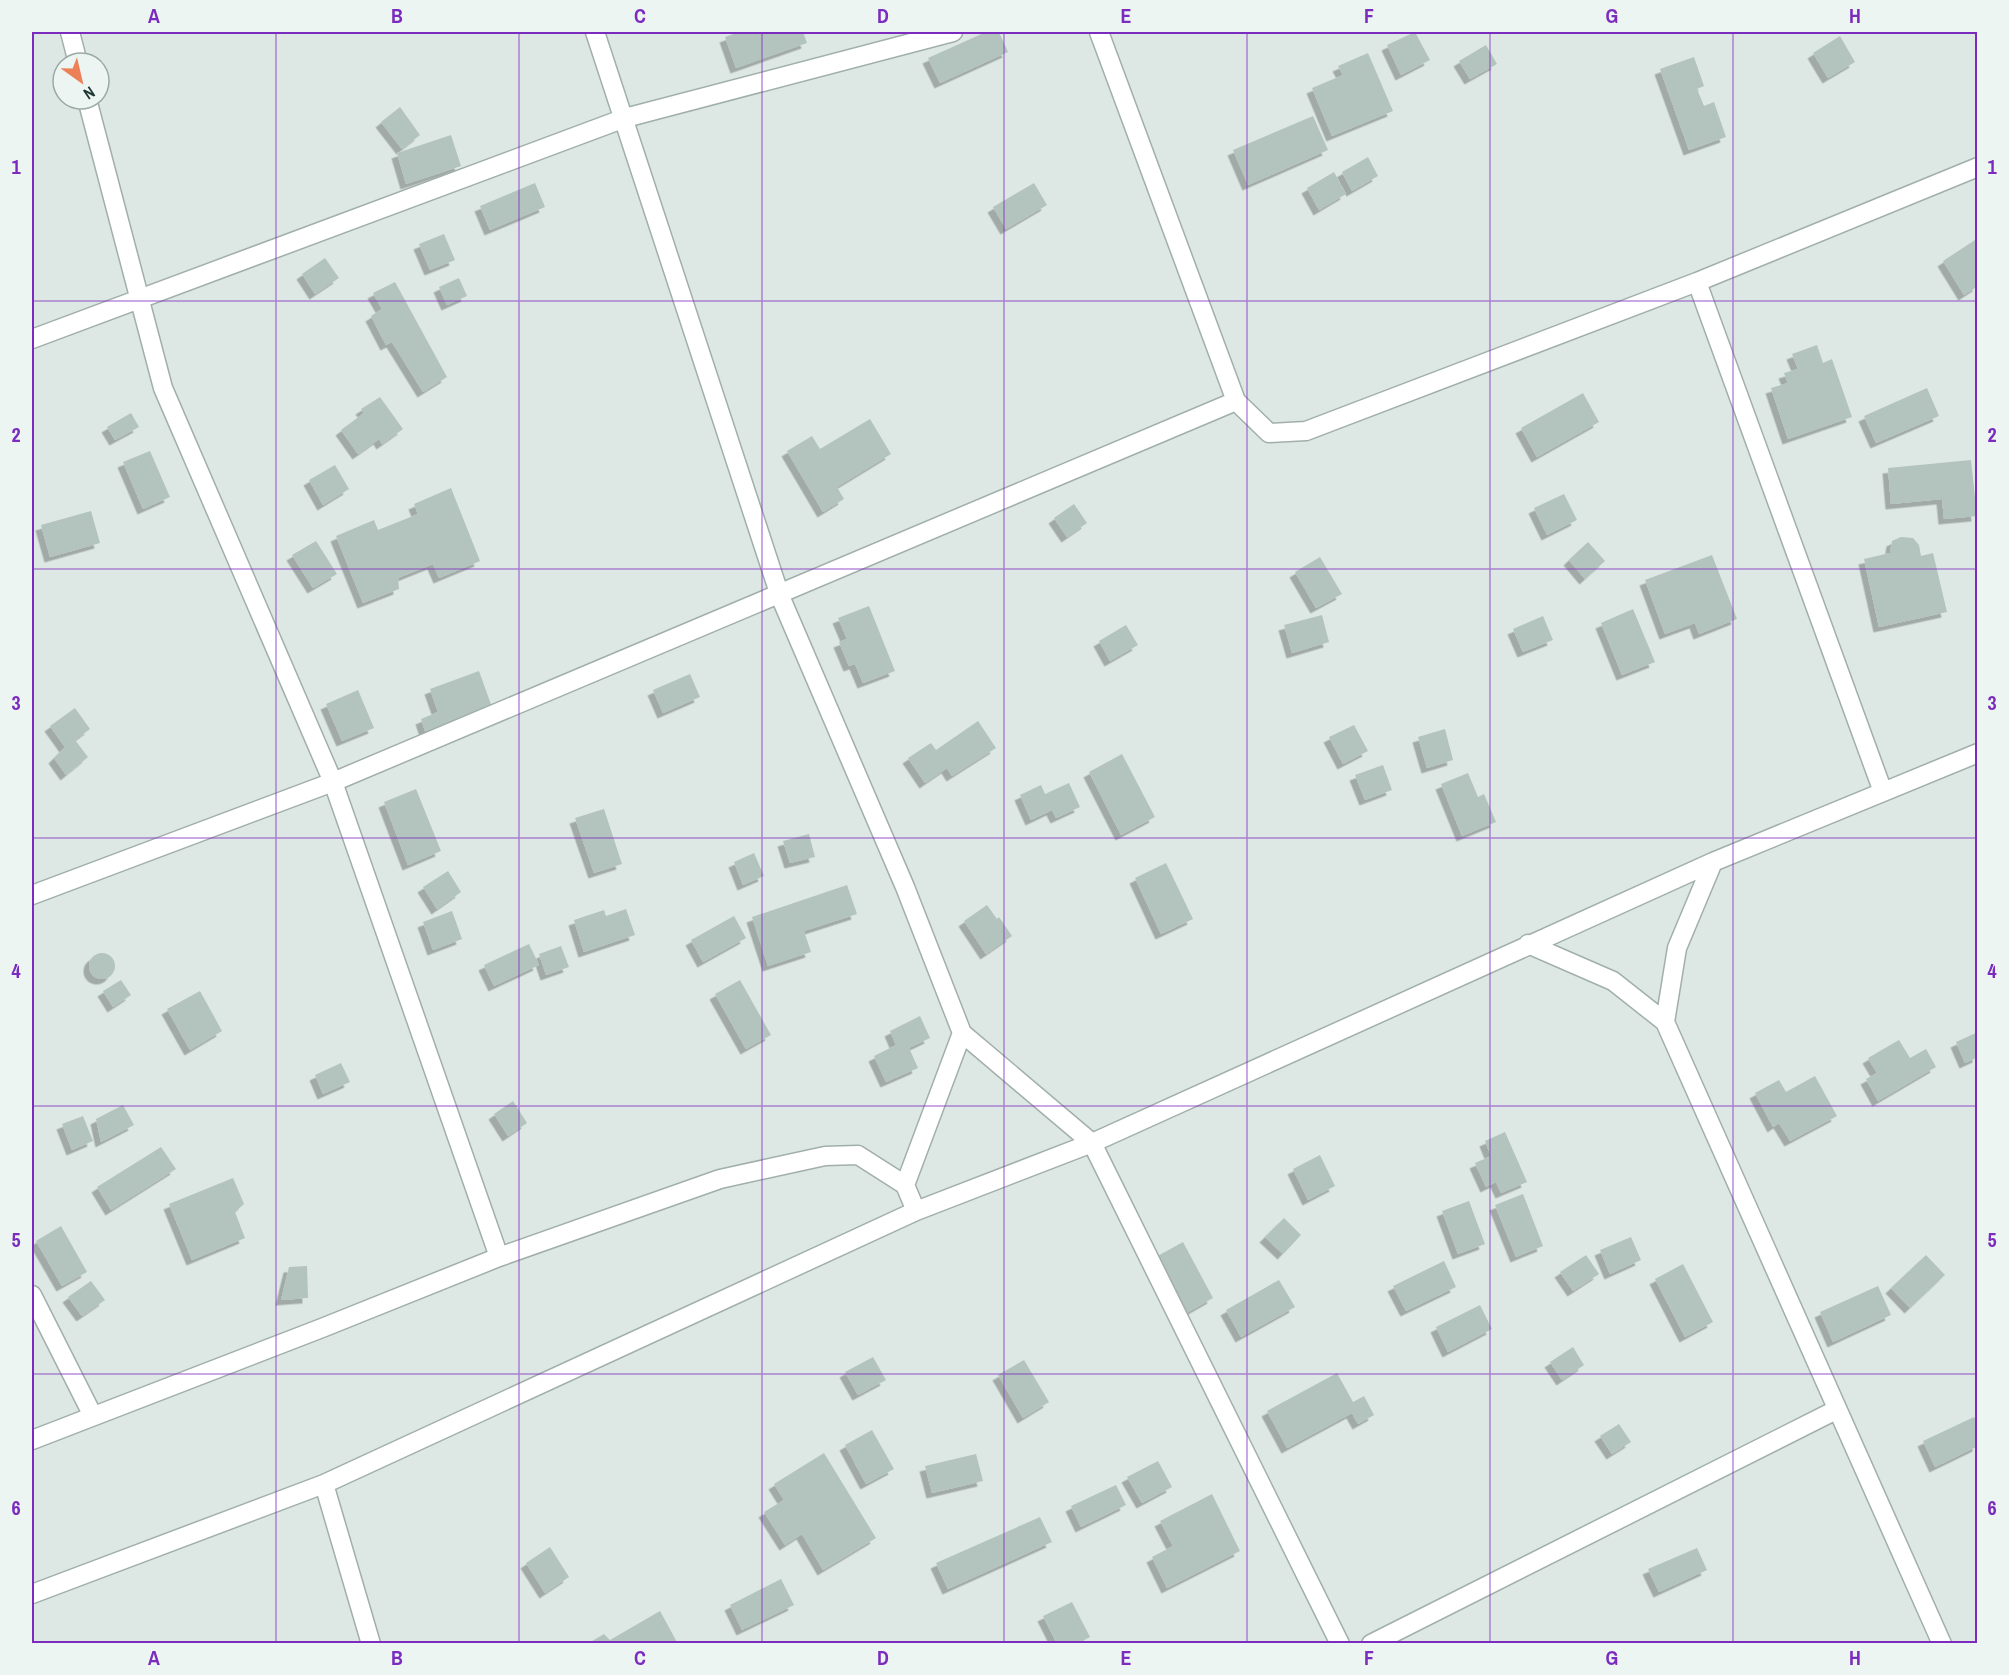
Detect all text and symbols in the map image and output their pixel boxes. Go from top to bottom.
text: A [148,2,160,29]
text: B [391,2,403,29]
text: C [634,2,646,29]
text: D [877,2,889,29]
text: E [1121,2,1132,29]
text: F [1364,2,1374,29]
text: G [1606,2,1618,29]
text: H [1849,2,1861,29]
north arrow [51,51,111,111]
text: N [79,82,99,105]
text: 1 [11,153,21,180]
text: 1 [1987,153,1997,180]
text: 2 [11,421,21,448]
text: 2 [1987,421,1997,448]
text: 3 [11,689,21,716]
text: 3 [1987,689,1997,716]
text: 4 [11,957,21,984]
text: 4 [1987,957,1997,984]
text: 5 [11,1226,21,1253]
text: 5 [1987,1226,1997,1253]
text: 6 [11,1494,21,1521]
text: 6 [1987,1494,1997,1521]
text: A [148,1644,160,1671]
text: B [391,1644,403,1671]
text: C [634,1644,646,1671]
text: D [877,1644,889,1671]
text: E [1121,1644,1132,1671]
text: F [1364,1644,1374,1671]
text: G [1606,1644,1618,1671]
text: H [1849,1644,1861,1671]

